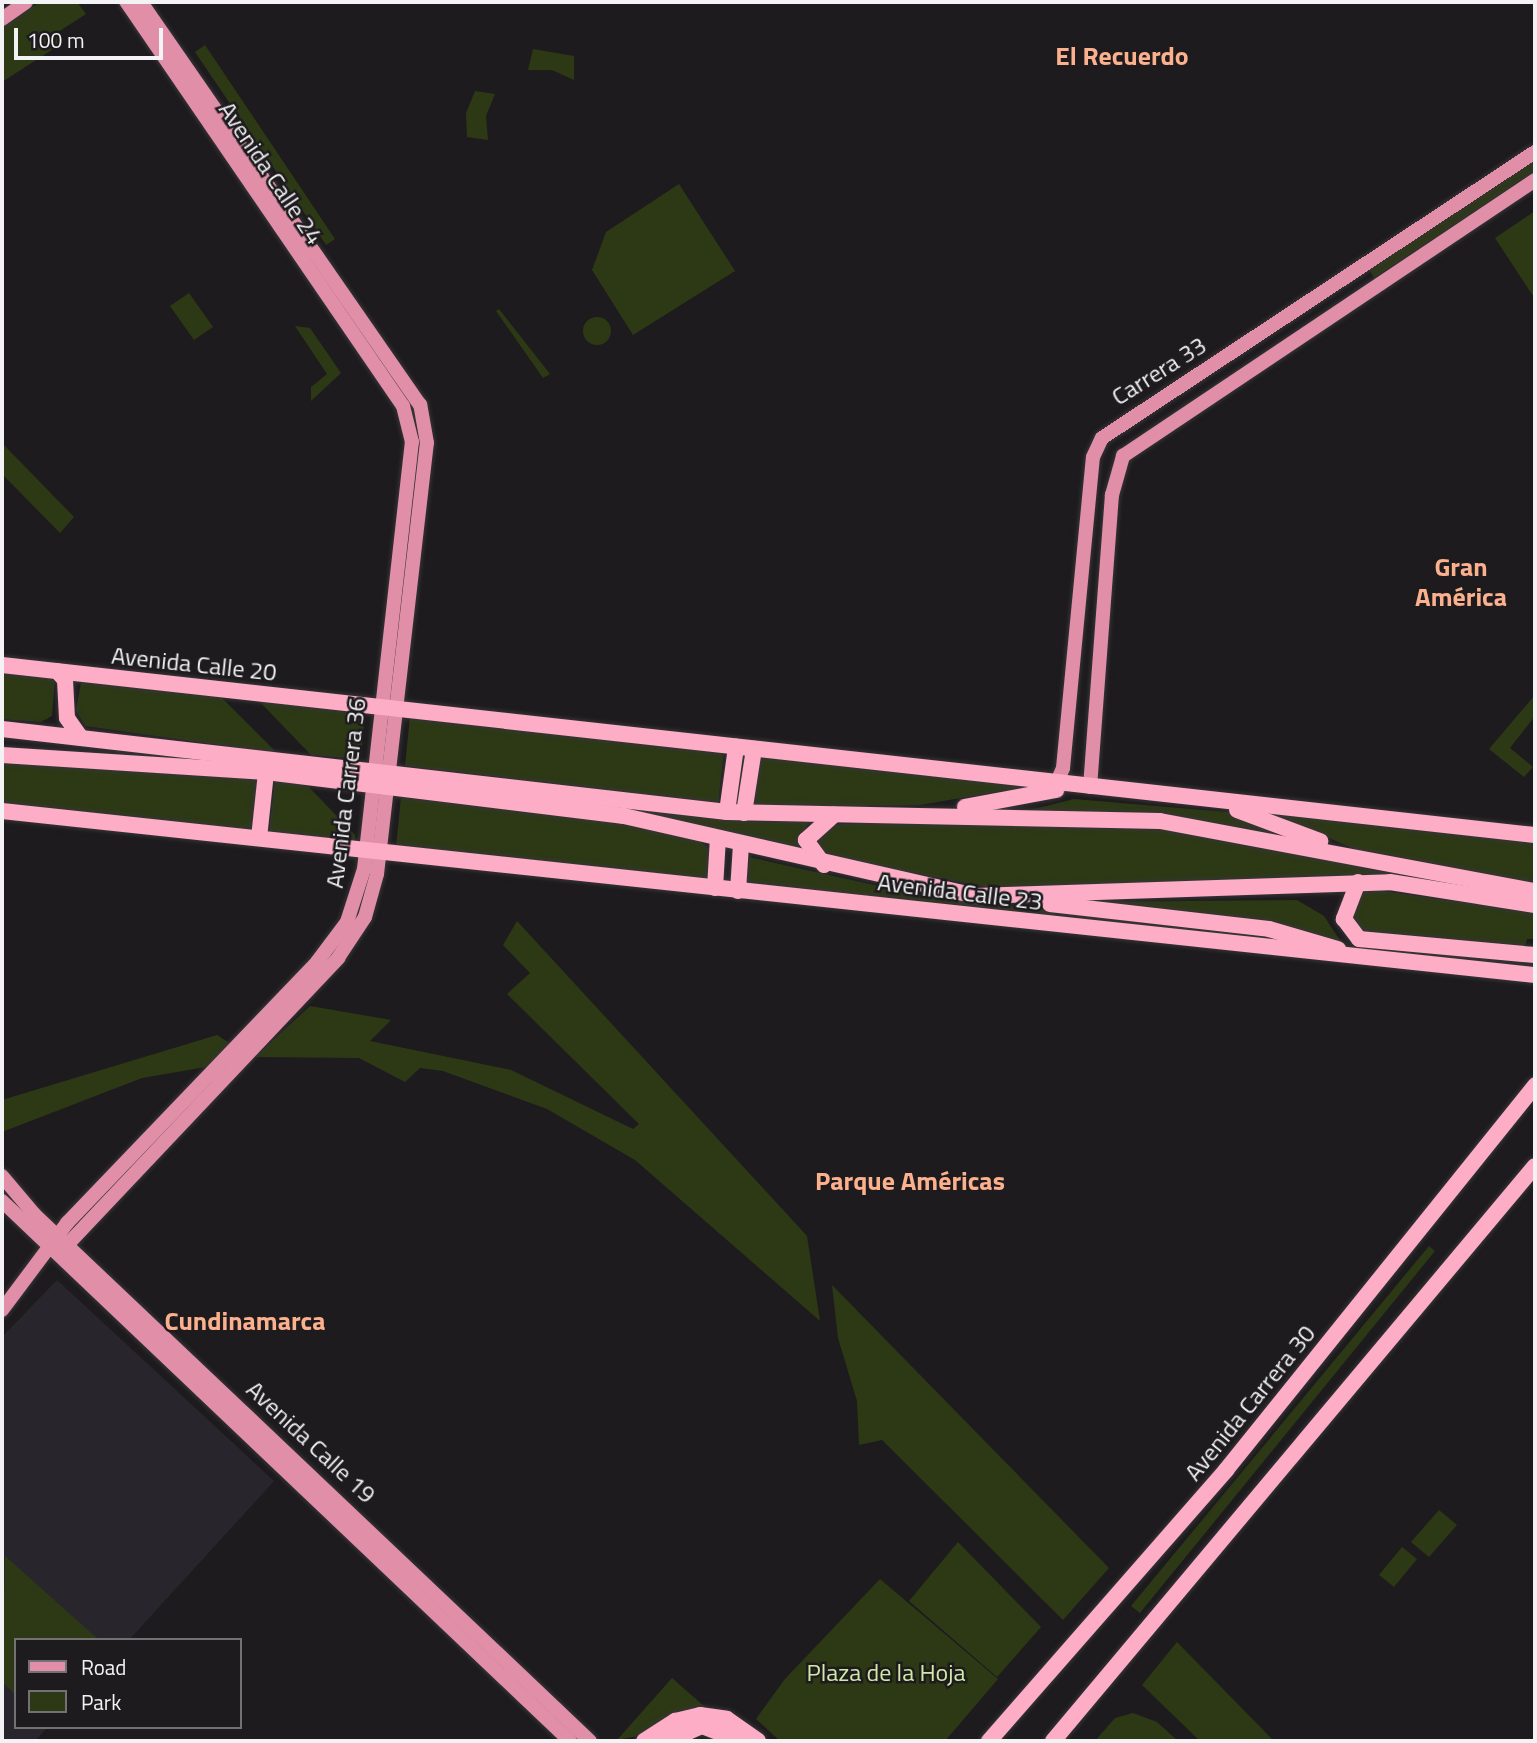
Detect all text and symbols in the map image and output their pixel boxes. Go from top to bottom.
scale bar [18,14,166,58]
text: 100 m [27,24,84,56]
district label: El Recuerdo [1055,40,1189,72]
street label: Avenida Calle 24 [213,96,329,250]
street label: Carrera 33 [1106,331,1212,411]
district label: Gran América [1415,551,1507,612]
street label: Avenida Calle 20 [110,641,278,687]
street label: Avenida Carrera 36 [320,696,372,890]
street label: Avenida Calle 23 [876,868,1044,916]
district label: Parque Américas [815,1165,1005,1197]
district label: Cundinamarca [164,1305,326,1337]
street label: Avenida Carrera 30 [1179,1320,1321,1486]
street label: Avenida Calle 19 [241,1375,381,1509]
legend [14,1638,242,1729]
text: Road [81,1651,126,1683]
park label: Plaza de la Hoja [807,1659,965,1687]
text: Park [81,1686,121,1718]

